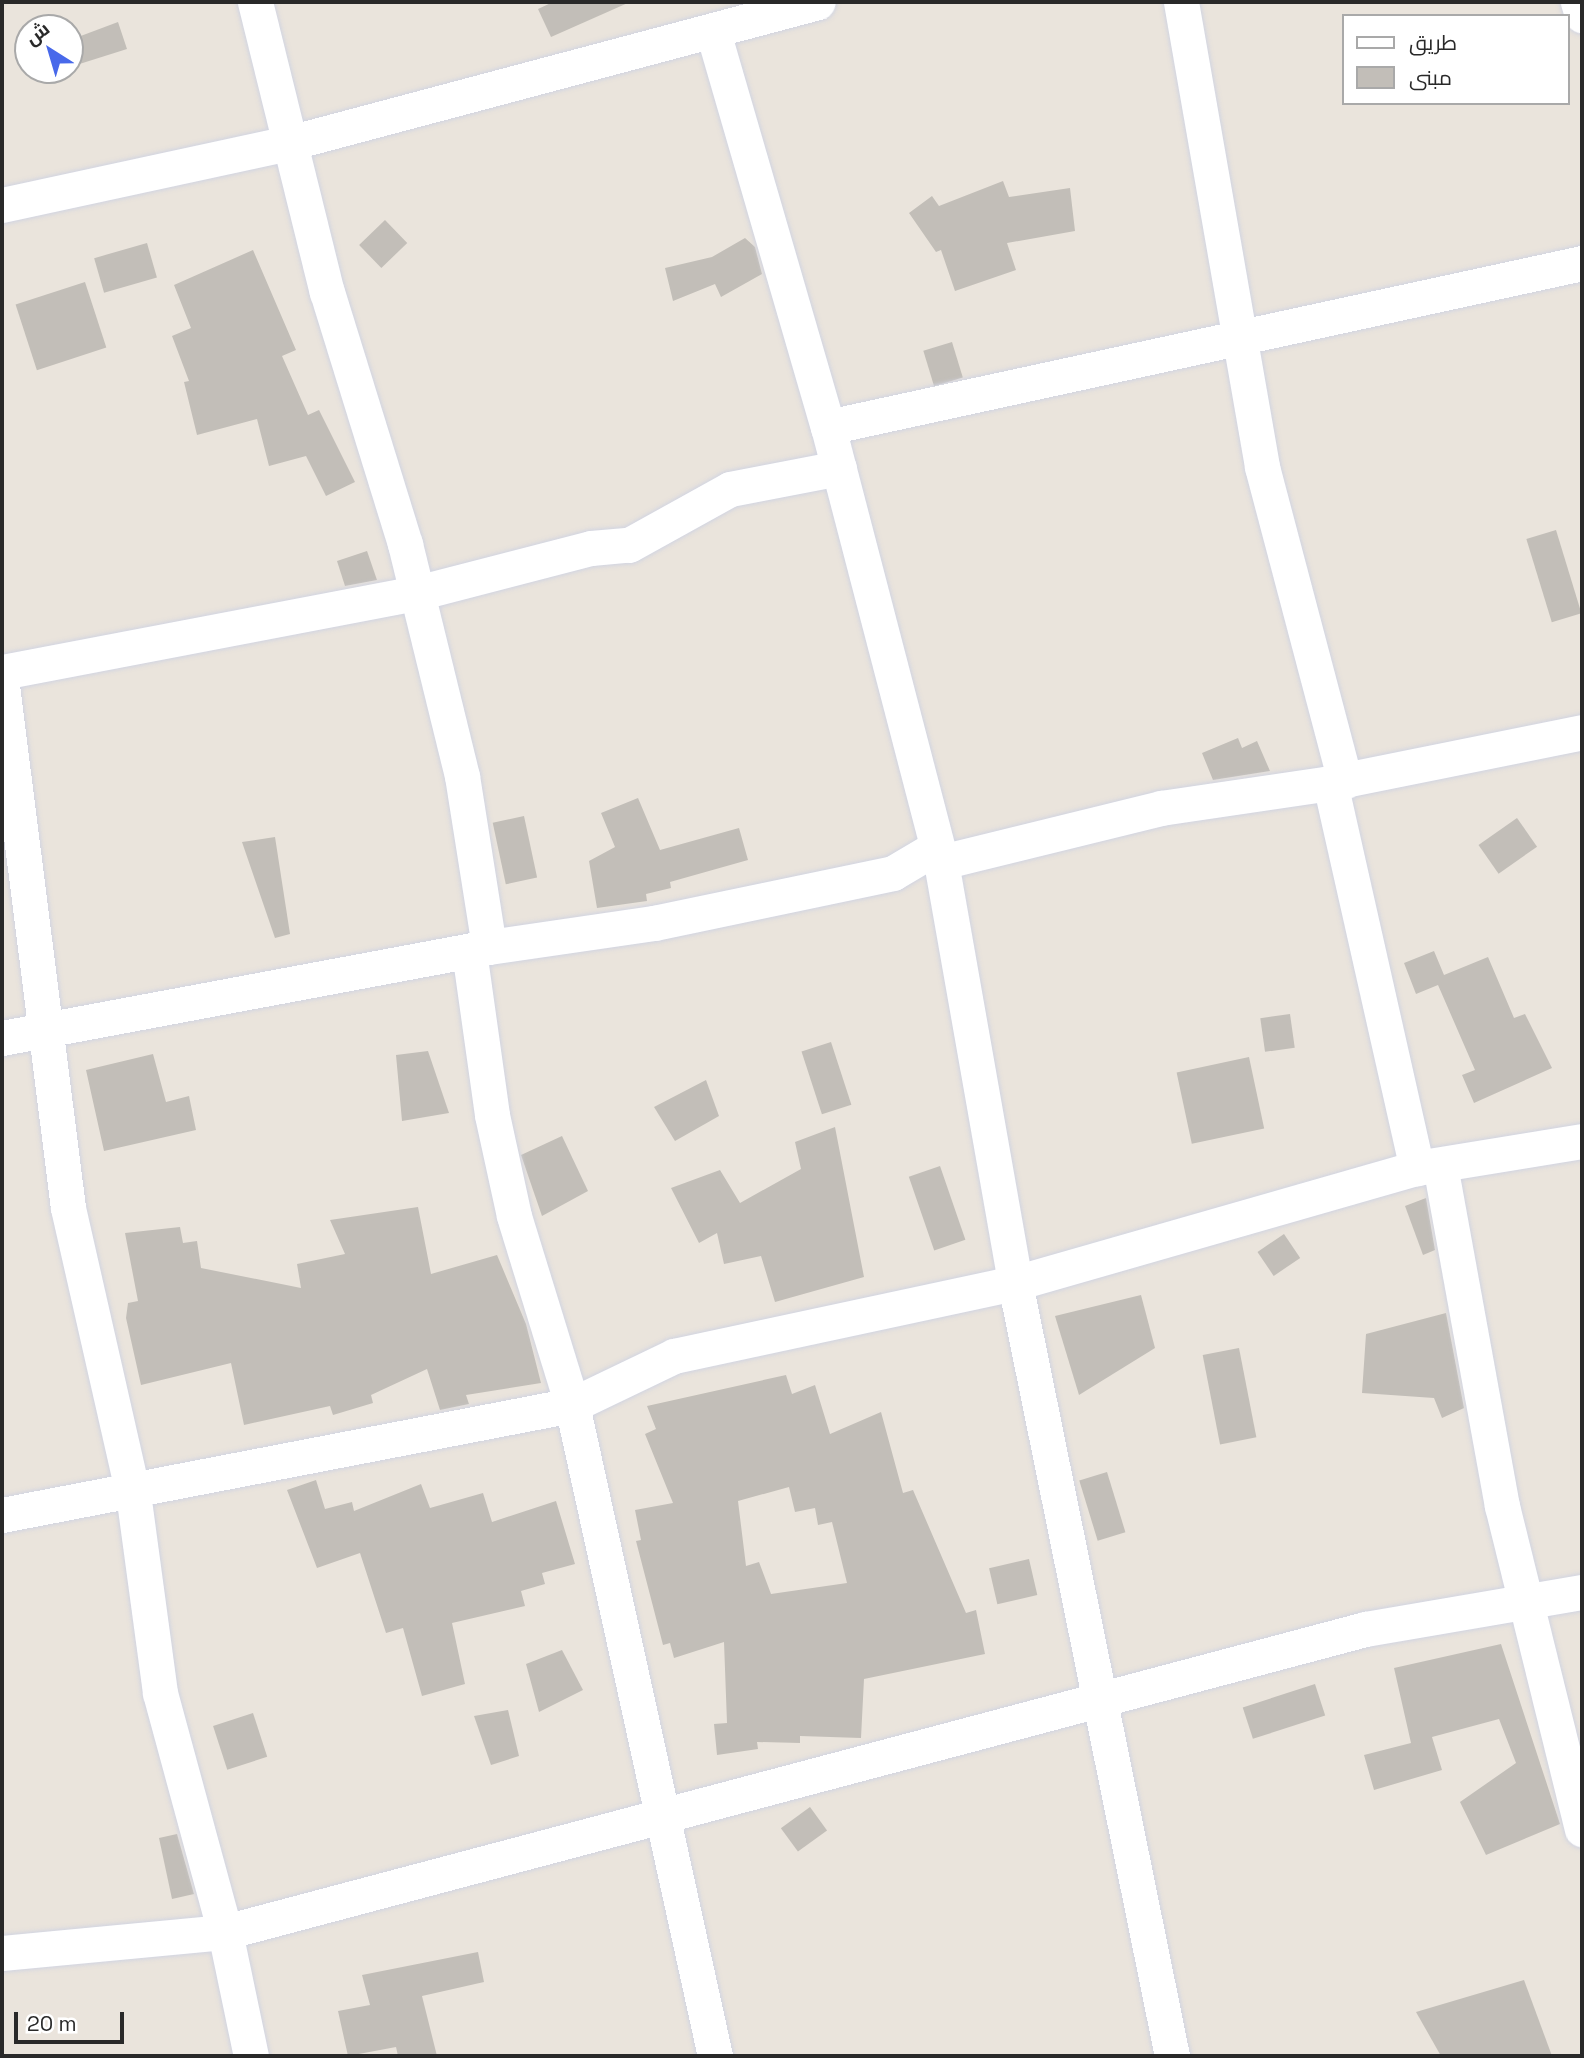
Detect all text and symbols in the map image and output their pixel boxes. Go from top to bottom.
north arrow [14,14,84,84]
legend [1342,14,1570,105]
text: ش [20,16,55,51]
text: طريق [1409,29,1457,56]
text: مبنى [1409,64,1452,91]
scale bar [18,1998,128,2042]
text: 20 m [27,2010,77,2037]

